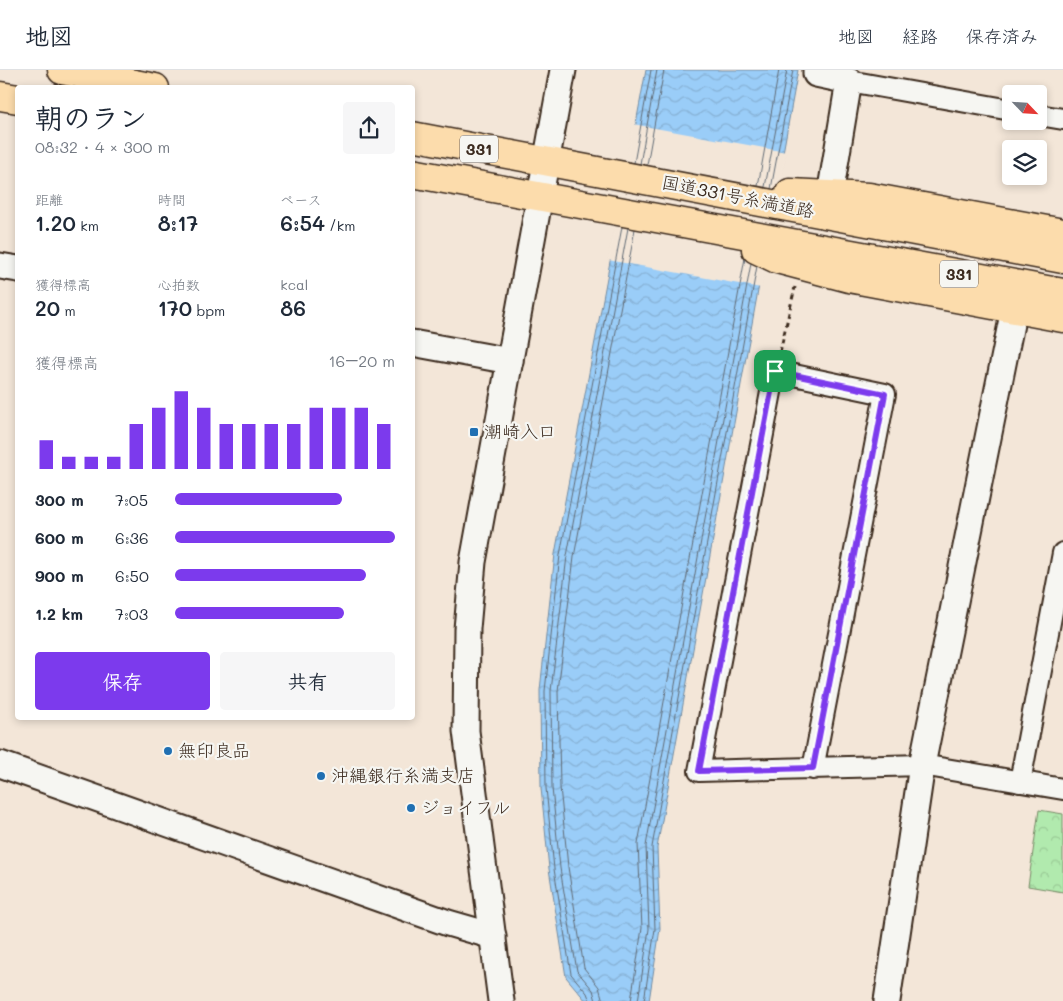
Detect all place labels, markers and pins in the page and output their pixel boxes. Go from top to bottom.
pin [754,350,796,392]
place label: 潮崎入口 [484,419,556,443]
marker: 潮崎入口 [468,426,480,438]
place label: 無印良品 [178,738,250,762]
marker: 無印良品 [162,745,174,757]
place label: 沖縄銀行糸満支店 [331,763,475,787]
marker: 沖縄銀行糸満支店 [315,770,327,782]
place label: ジョイフル [421,795,510,819]
marker: ジョイフル [405,802,417,814]

